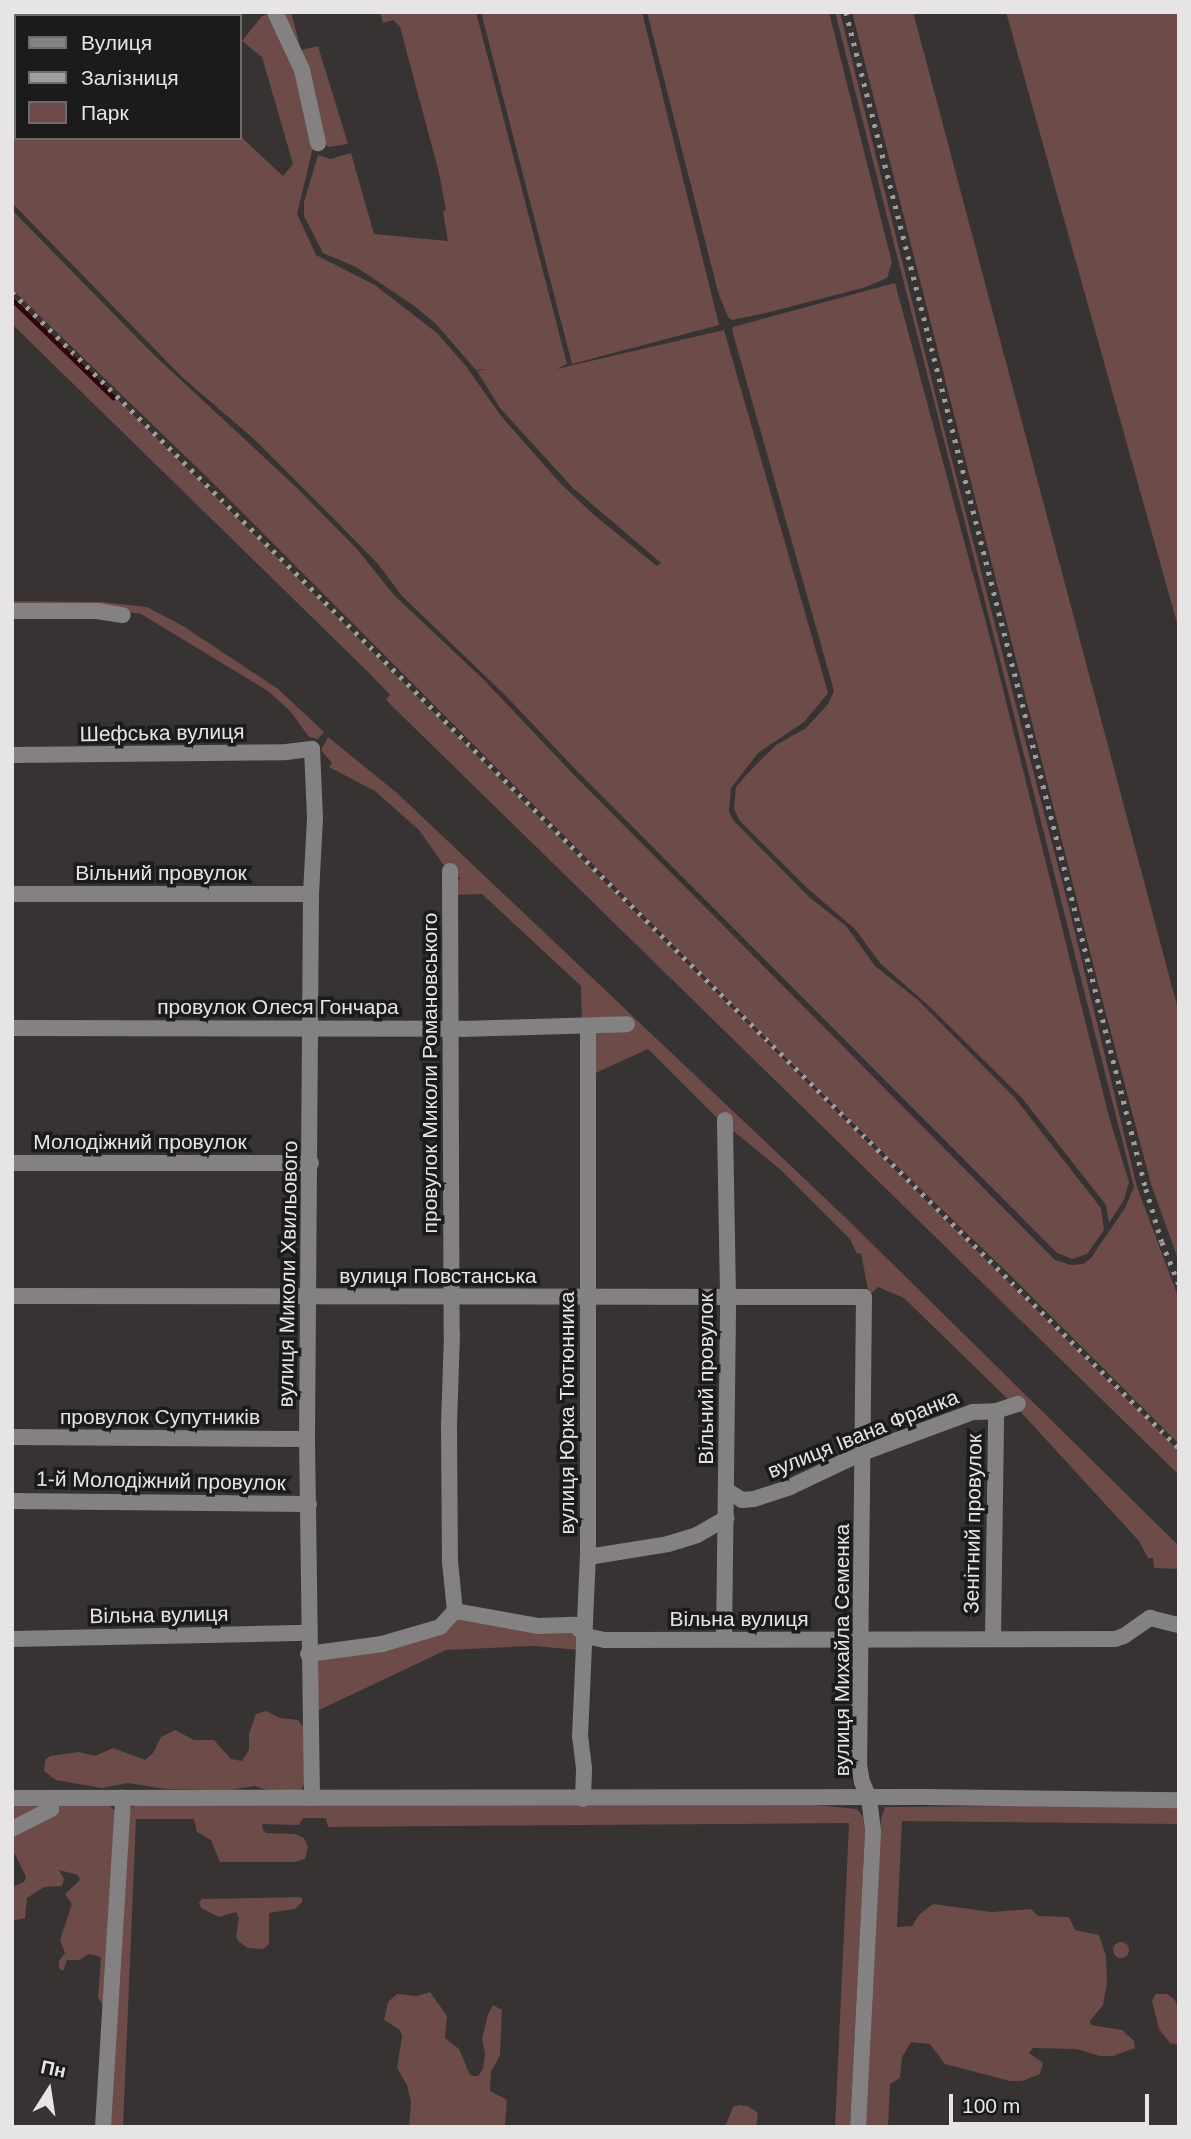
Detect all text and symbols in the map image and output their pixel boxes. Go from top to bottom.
legend [14,14,242,140]
text: Вулиця [81,31,152,54]
text: Залізниця [81,66,179,89]
text: Парк [81,101,129,124]
street label: Шефська вулиця [79,719,245,747]
street label: Вільний провулок [75,860,247,886]
street label: провулок Миколи Романовського [417,913,443,1233]
street label: провулок Олеся Гончара [157,994,399,1020]
street label: Молодіжний провулок [33,1129,247,1155]
street label: вулиця Миколи Хвильового [273,1140,303,1408]
street label: вулиця Повстанська [339,1263,537,1289]
street label: вулиця Юрка Тютюнника [554,1292,580,1534]
street label: Вільний провулок [693,1293,719,1465]
street label: вулиця Івана Франка [764,1384,962,1484]
street label: провулок Супутників [60,1404,260,1430]
street label: Зенітний провулок [959,1434,987,1614]
street label: 1-й Молодіжний провулок [36,1466,286,1496]
street label: вулиця Михайла Семенка [829,1524,855,1776]
street label: Вільна вулиця [89,1601,229,1629]
street label: Вільна вулиця [669,1606,809,1632]
north arrow [14,2055,84,2125]
text: Пн [39,2056,68,2082]
scale bar [953,2080,1152,2124]
text: 100 m [962,2094,1020,2117]

